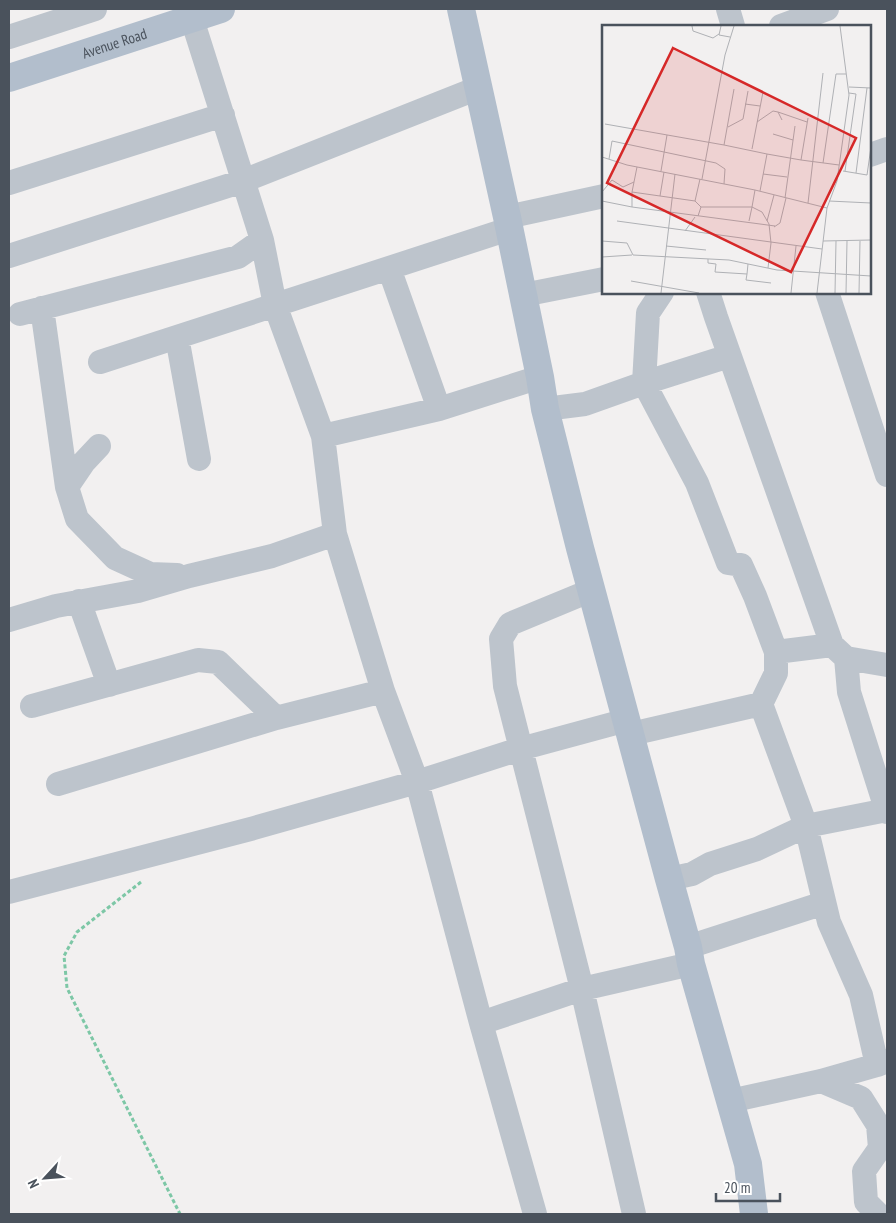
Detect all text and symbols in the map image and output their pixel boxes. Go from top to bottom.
street label: Avenue Road [80,24,149,63]
inset map [602,25,871,294]
north arrow [20,1153,70,1203]
scale bar [716,1170,780,1202]
text: N [24,1176,43,1191]
text: 20 m [724,1178,750,1197]

